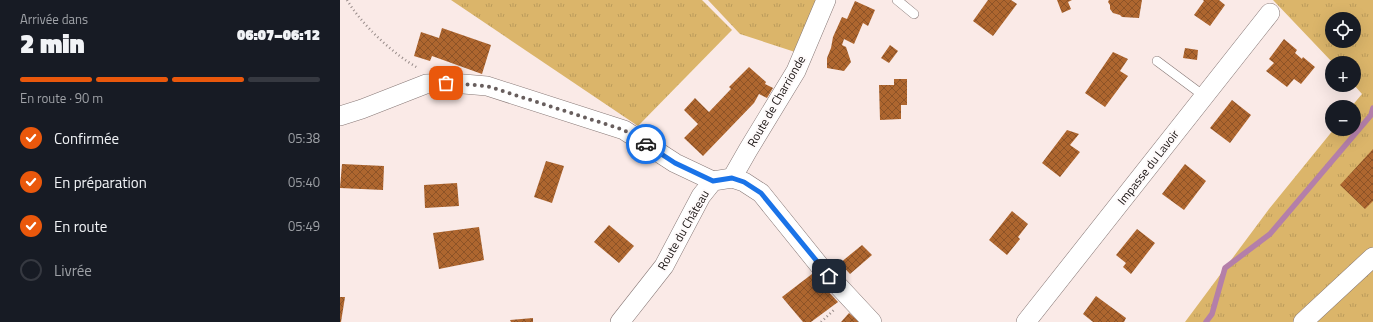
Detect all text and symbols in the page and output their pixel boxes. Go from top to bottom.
text: Arrivée dans [20,9,88,29]
map controls [1325,12,1361,136]
button: locate [1325,12,1361,48]
text: 06:07–06:12 [237,23,320,46]
text: 2 min [20,24,85,63]
street label: Route de Charrionde [742,52,810,150]
button: + [1325,56,1361,92]
pin [429,66,463,100]
icon: bag [435,72,457,94]
text: En route · 90 m [20,88,103,108]
button: − [1325,100,1361,136]
courier [626,124,666,164]
street label: Impasse du Lavoir [1112,125,1184,209]
icon: check [20,127,42,149]
text: Confirmée [54,127,119,150]
text: 05:38 [288,128,320,148]
icon: car [635,133,657,155]
icon: check [20,171,42,193]
text: En préparation [54,171,147,194]
text: 05:40 [288,172,320,192]
street label: Route du Château [652,186,714,274]
icon: check [20,215,42,237]
text: En route [54,215,107,238]
text: 05:49 [288,216,320,236]
text: Livrée [54,259,92,282]
pin [812,259,846,293]
icon: home [818,265,840,287]

